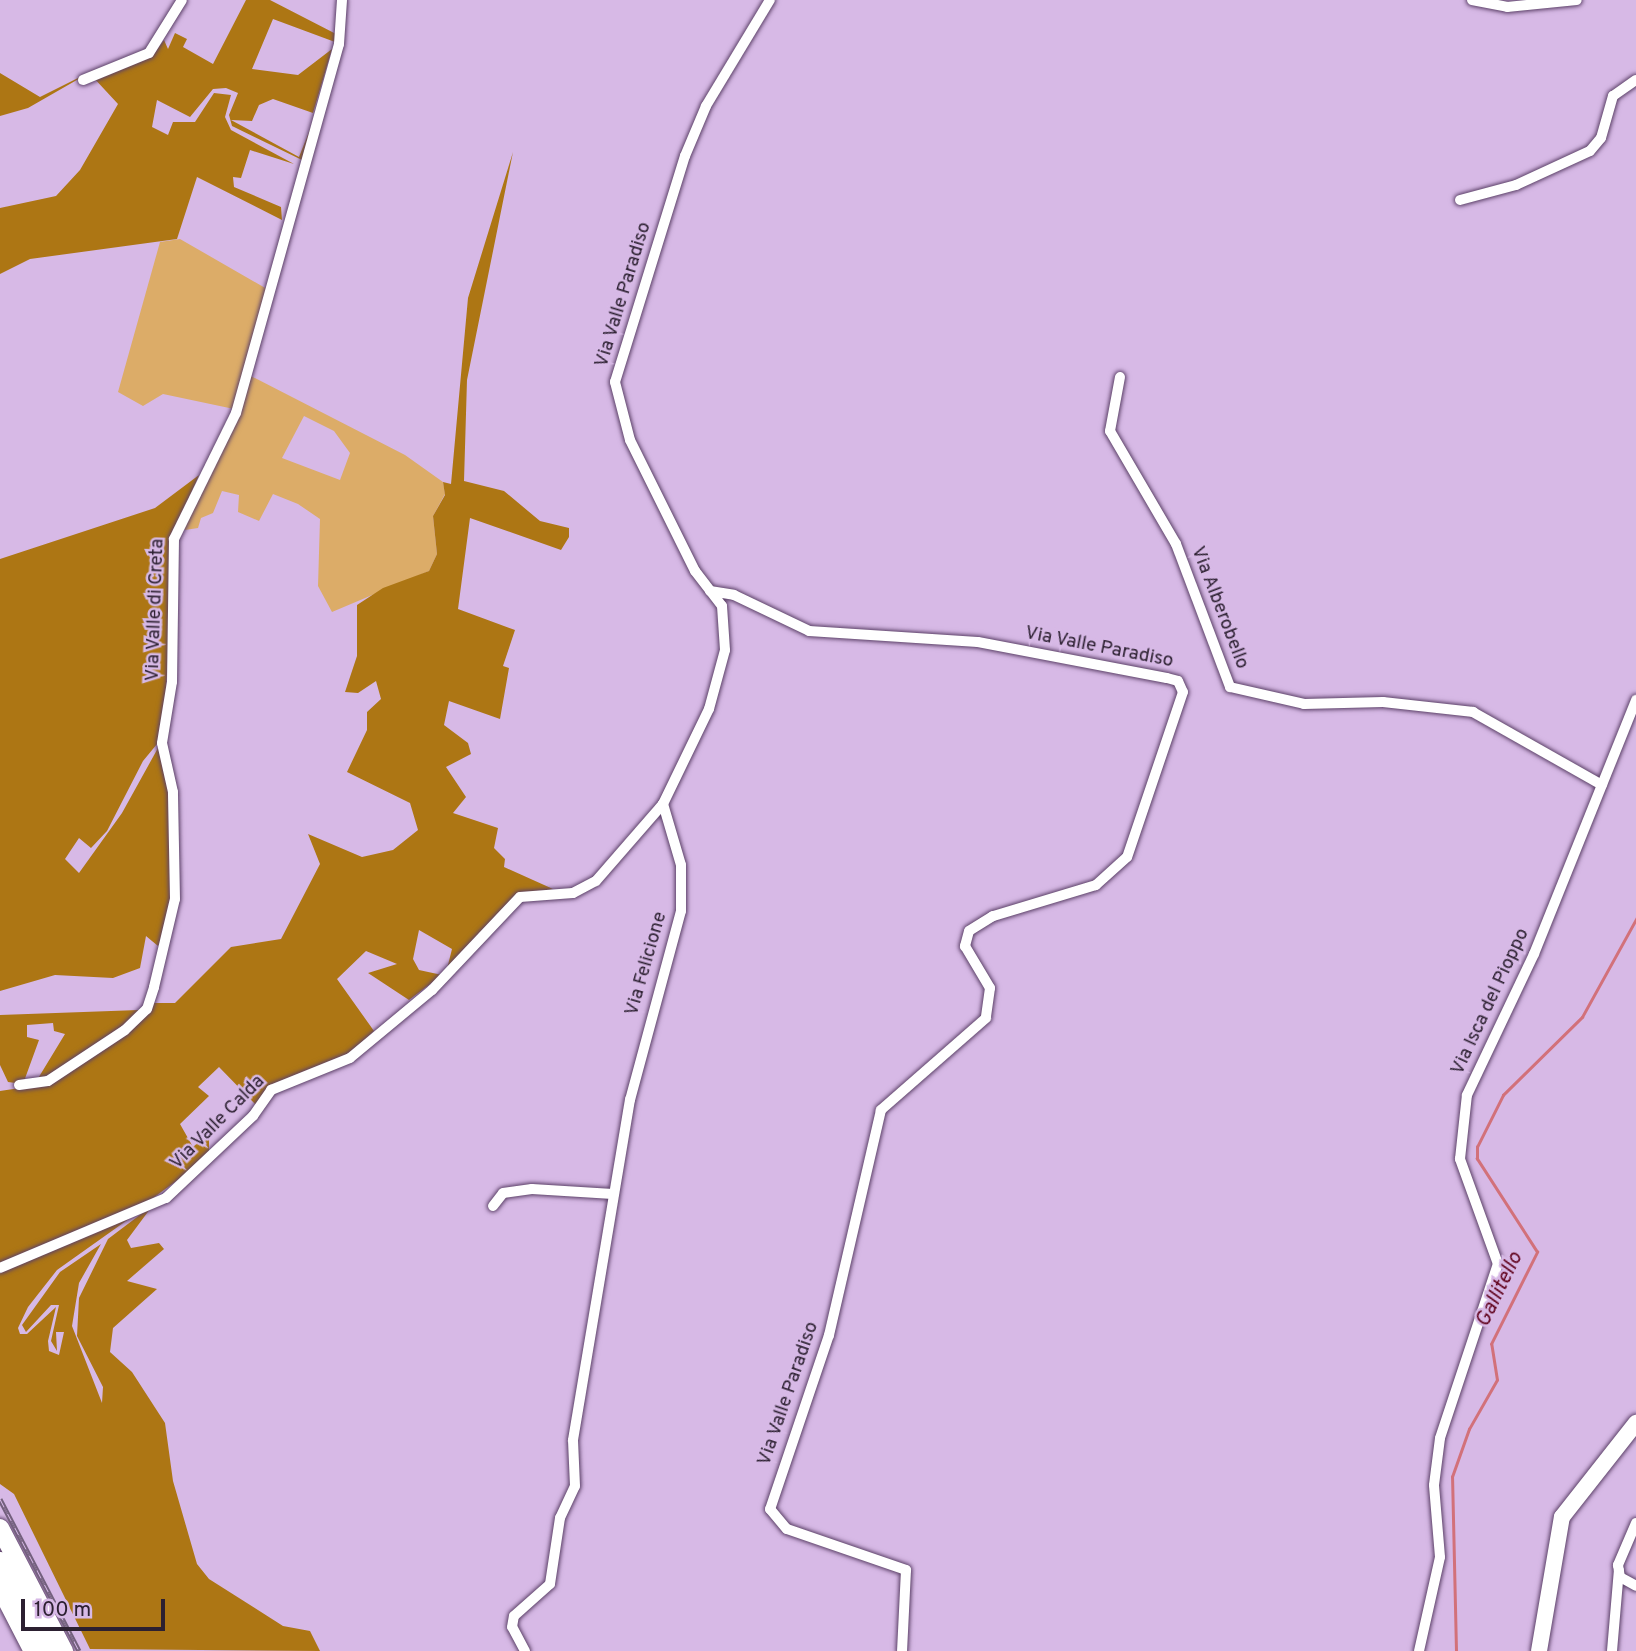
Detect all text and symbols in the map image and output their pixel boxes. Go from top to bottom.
street label: Via Valle Paradiso [591,219,657,371]
street label: Via Valle di Creta [142,538,170,682]
street label: Via Alberobello [1185,543,1253,673]
street label: Via Valle Paradiso [1023,622,1175,674]
street label: Via Felicione [621,909,673,1019]
street label: Via Isca del Pioppo [1447,925,1535,1079]
street label: Via Valle Calda [166,1071,270,1175]
water label: Gallitello [1471,1248,1529,1332]
street label: Via Valle Paradiso [754,1319,824,1469]
scale bar [24,1584,168,1628]
text: 100 m [34,1597,91,1624]

